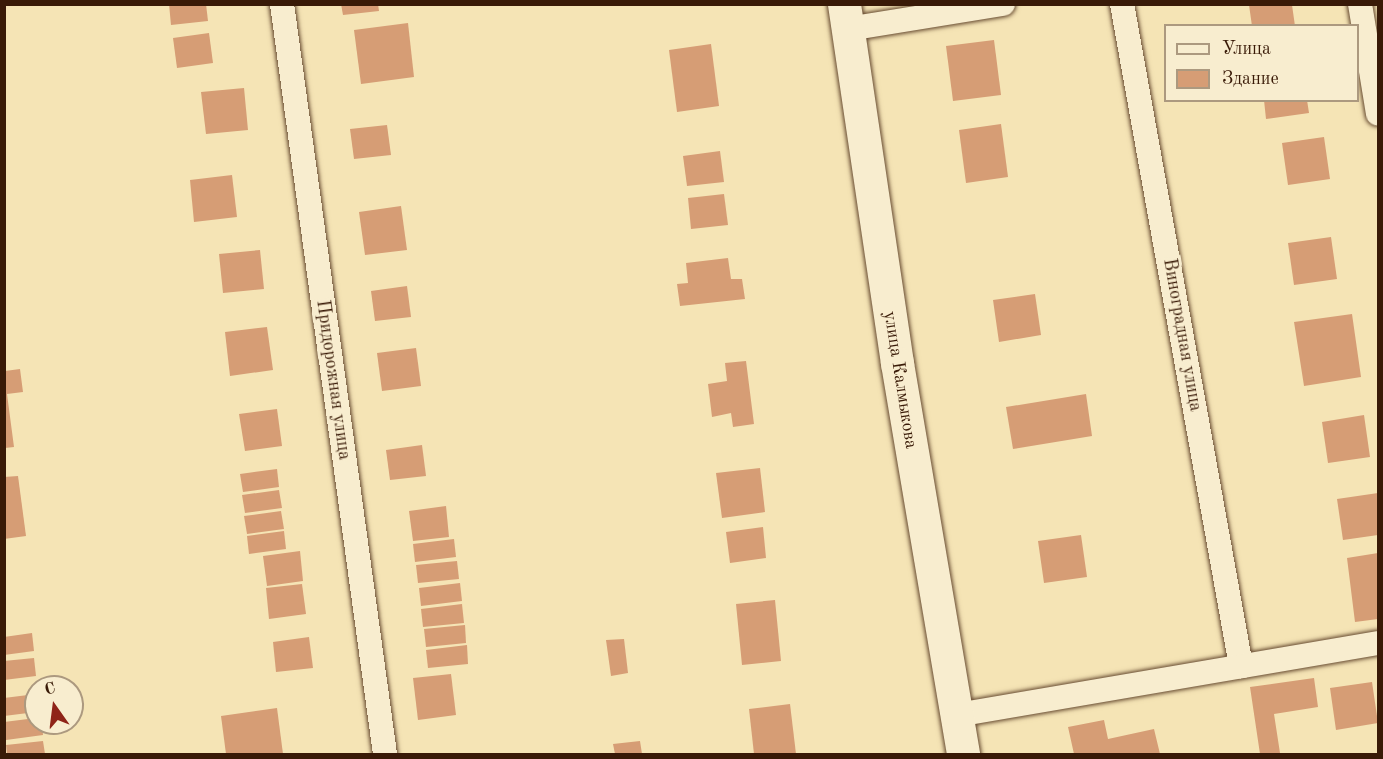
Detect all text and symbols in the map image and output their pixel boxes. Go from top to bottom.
legend [1164,24,1359,102]
text: Улица [1222,40,1271,58]
text: Здание [1222,70,1279,88]
street label: Виноградная улица [1158,257,1206,413]
street label: Придорожная улица [311,299,355,461]
street label: улица Калмыкова [878,310,922,450]
north arrow [24,675,84,735]
text: С [43,680,57,699]

